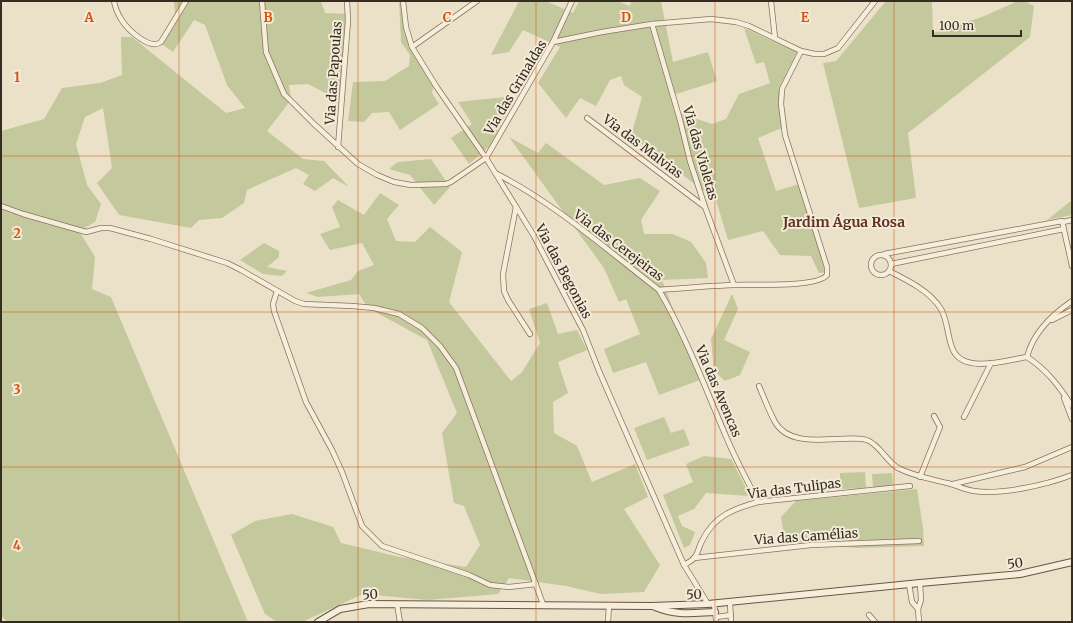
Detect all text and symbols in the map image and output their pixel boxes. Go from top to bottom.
text: A [83,9,94,26]
text: B [263,9,273,26]
text: C [443,9,452,26]
text: D [621,9,631,26]
text: E [801,9,810,26]
scale bar [933,12,1021,38]
text: 100 m [939,18,974,33]
street label: Via das Papoulas [321,21,346,126]
street label: Via das Grinaldas [480,37,550,139]
text: 1 [14,69,20,86]
street label: Via das Violetas [679,103,722,202]
street label: Via das Malvias [598,110,686,182]
street label: Via das Cerejeiras [569,205,667,285]
district label: Jardim Água Rosa [782,213,905,231]
street label: Via das Begonias [531,220,596,321]
text: 2 [13,225,21,242]
street label: Via das Avencas [691,342,746,440]
text: 3 [13,381,21,398]
street label: Via das Tulipas [745,474,842,503]
street label: Via das Camélias [753,524,859,549]
text: 4 [13,537,22,554]
street label: 50 [1006,554,1024,573]
street label: 50 [362,586,378,603]
street label: 50 [686,586,702,603]

